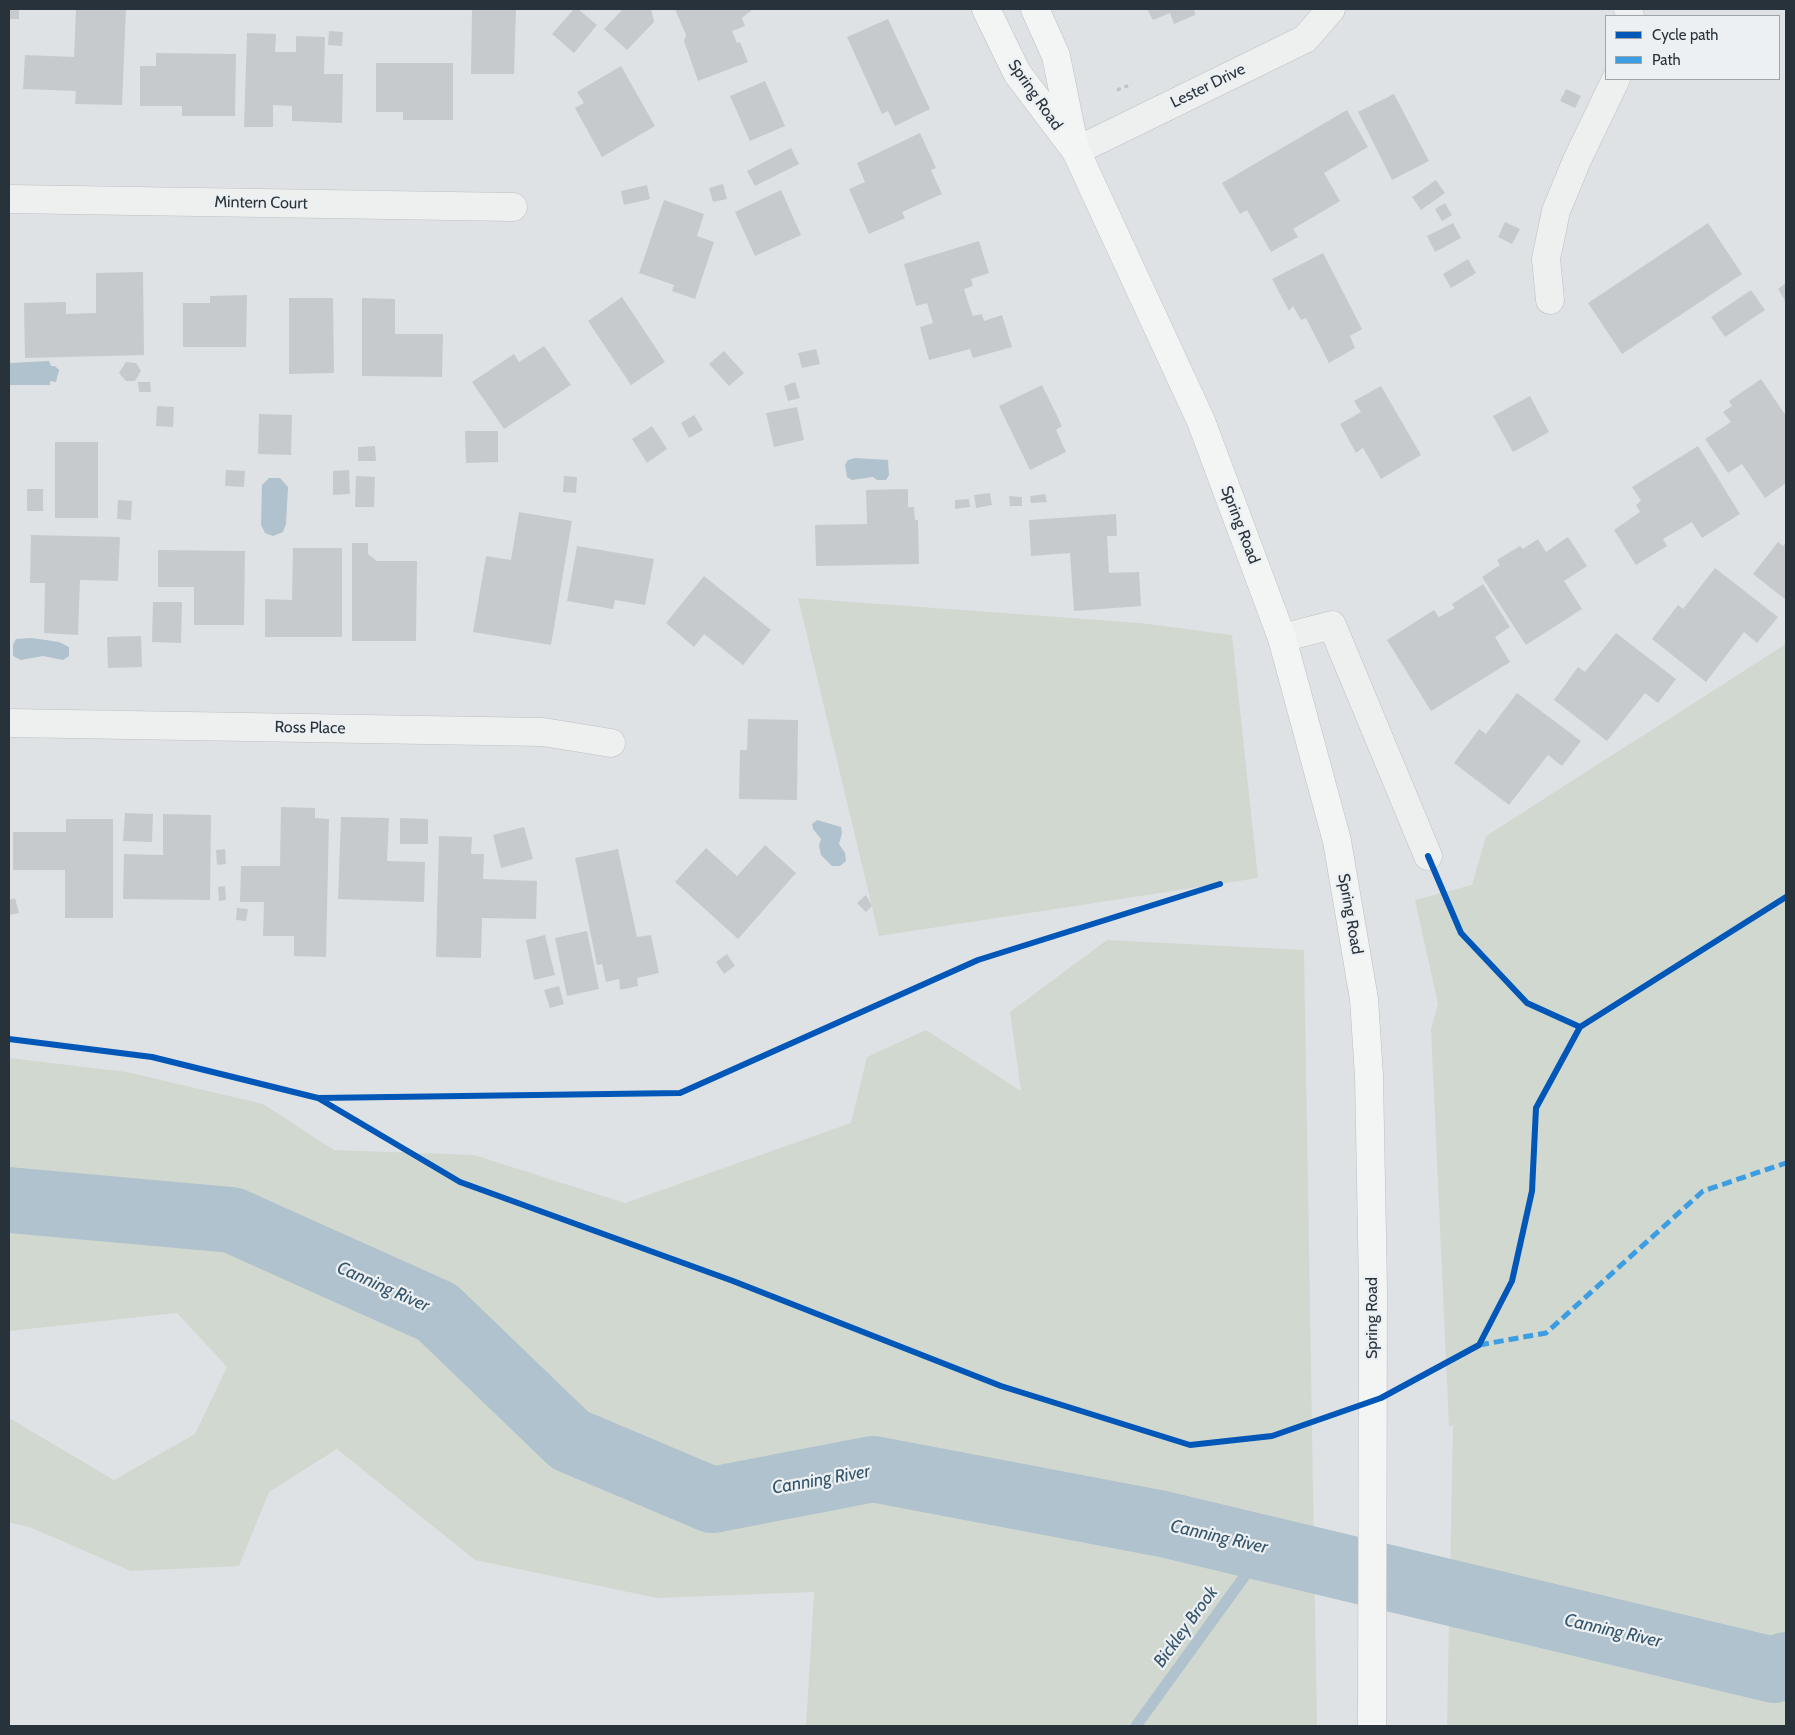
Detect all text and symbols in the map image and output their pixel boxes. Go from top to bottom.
legend [1605,15,1780,80]
text: Cycle path [1652,26,1718,44]
text: Path [1652,51,1681,69]
street label: Spring Road [1004,56,1066,134]
street label: Lester Drive [1168,60,1248,112]
street label: Mintern Court [214,193,308,213]
street label: Spring Road [1216,483,1264,567]
street label: Ross Place [274,718,346,738]
street label: Spring Road [1333,872,1367,956]
water label: Canning River [333,1257,433,1317]
street label: Spring Road [1362,1277,1382,1359]
water label: Canning River [770,1461,872,1499]
water label: Canning River [1168,1515,1270,1559]
water label: Bickley Brook [1149,1582,1223,1672]
water label: Canning River [1562,1609,1664,1653]

